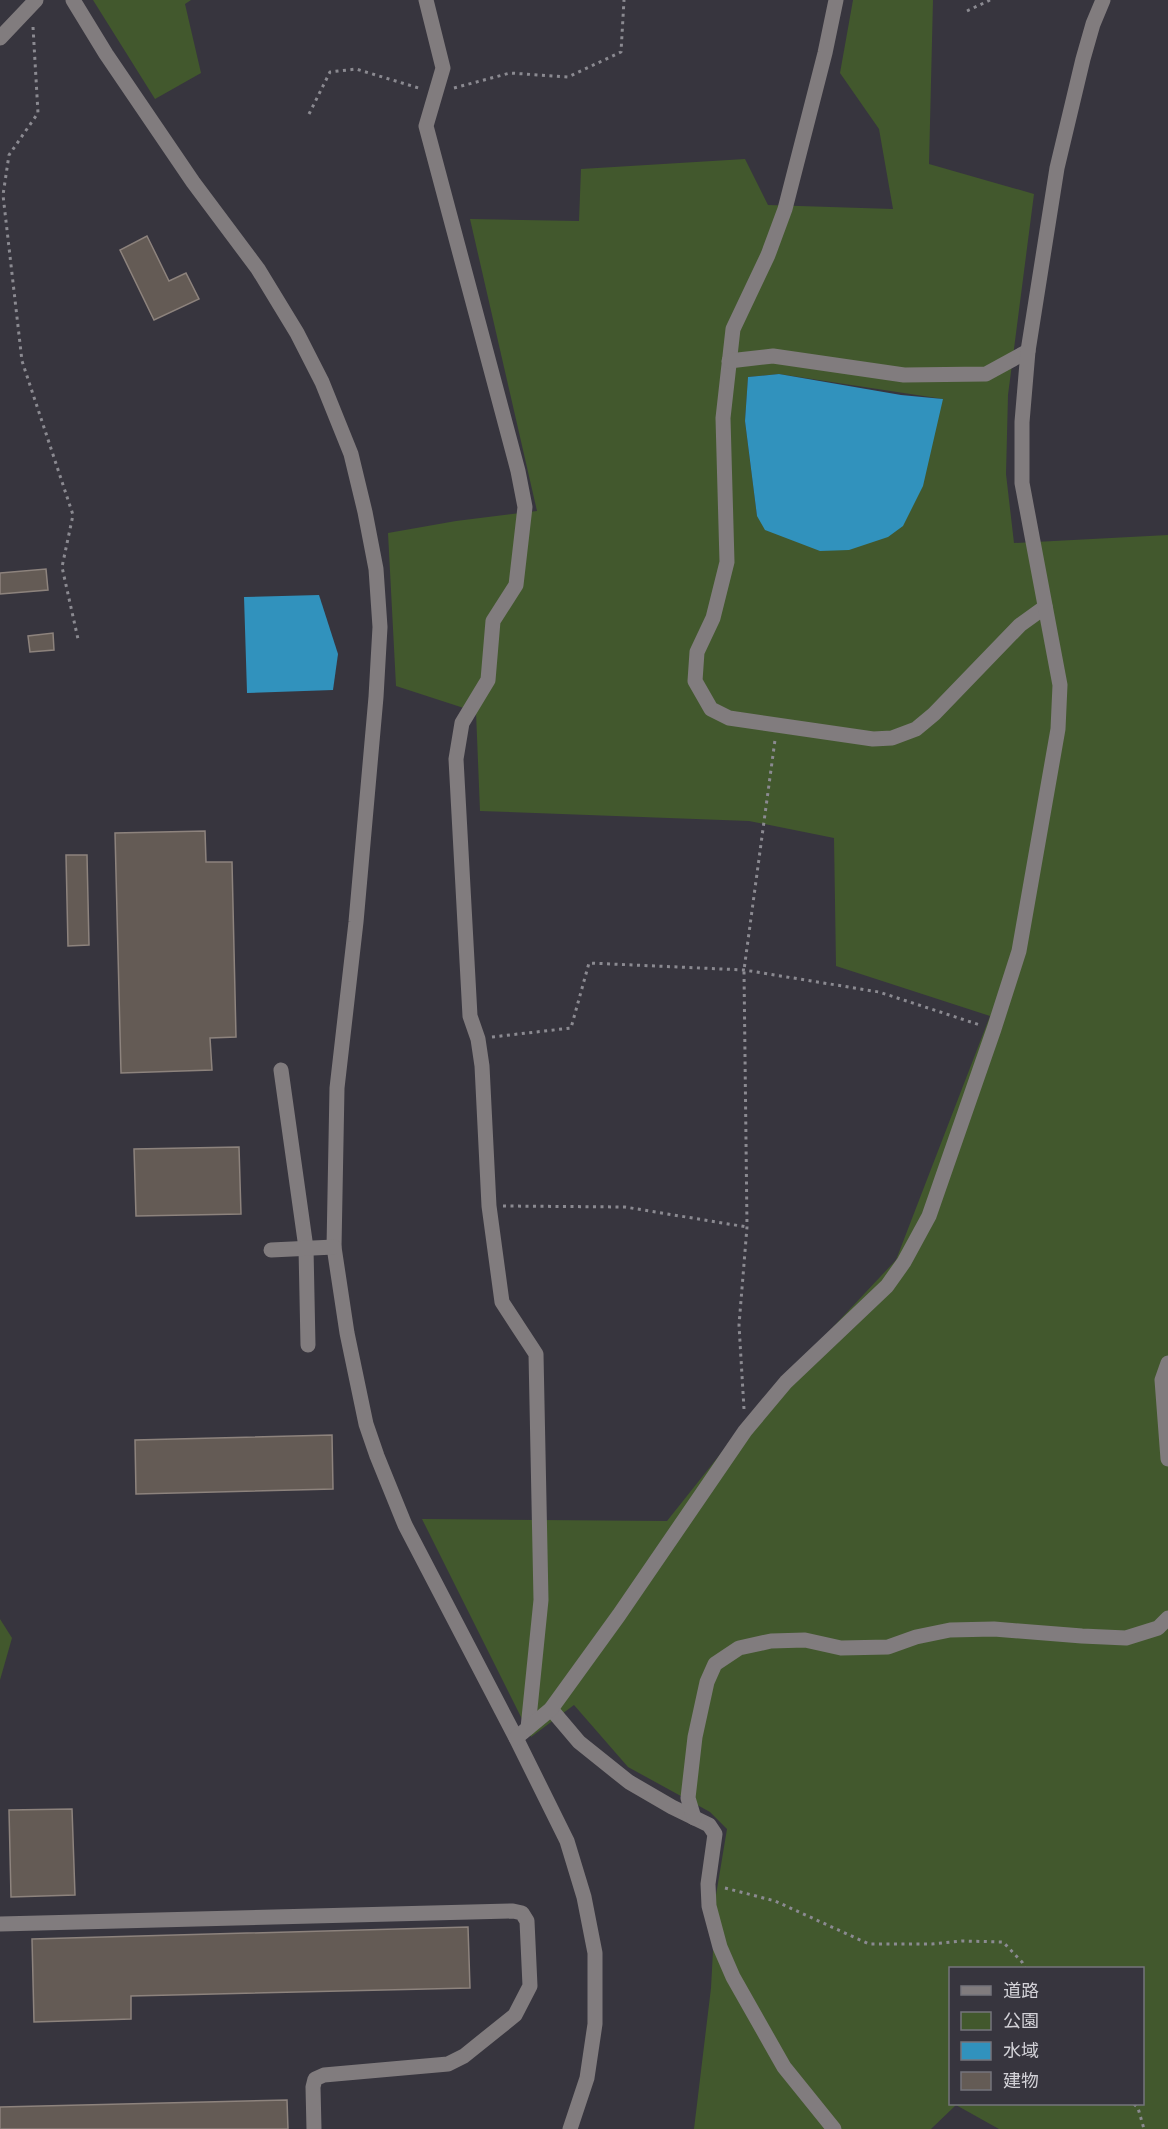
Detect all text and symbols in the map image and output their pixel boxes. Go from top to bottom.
legend [949,1967,1144,2105]
text: 道路 [1003,1980,1039,2002]
text: 公園 [1003,2010,1039,2032]
text: 水域 [1003,2040,1039,2062]
text: 建物 [1003,2070,1039,2092]

